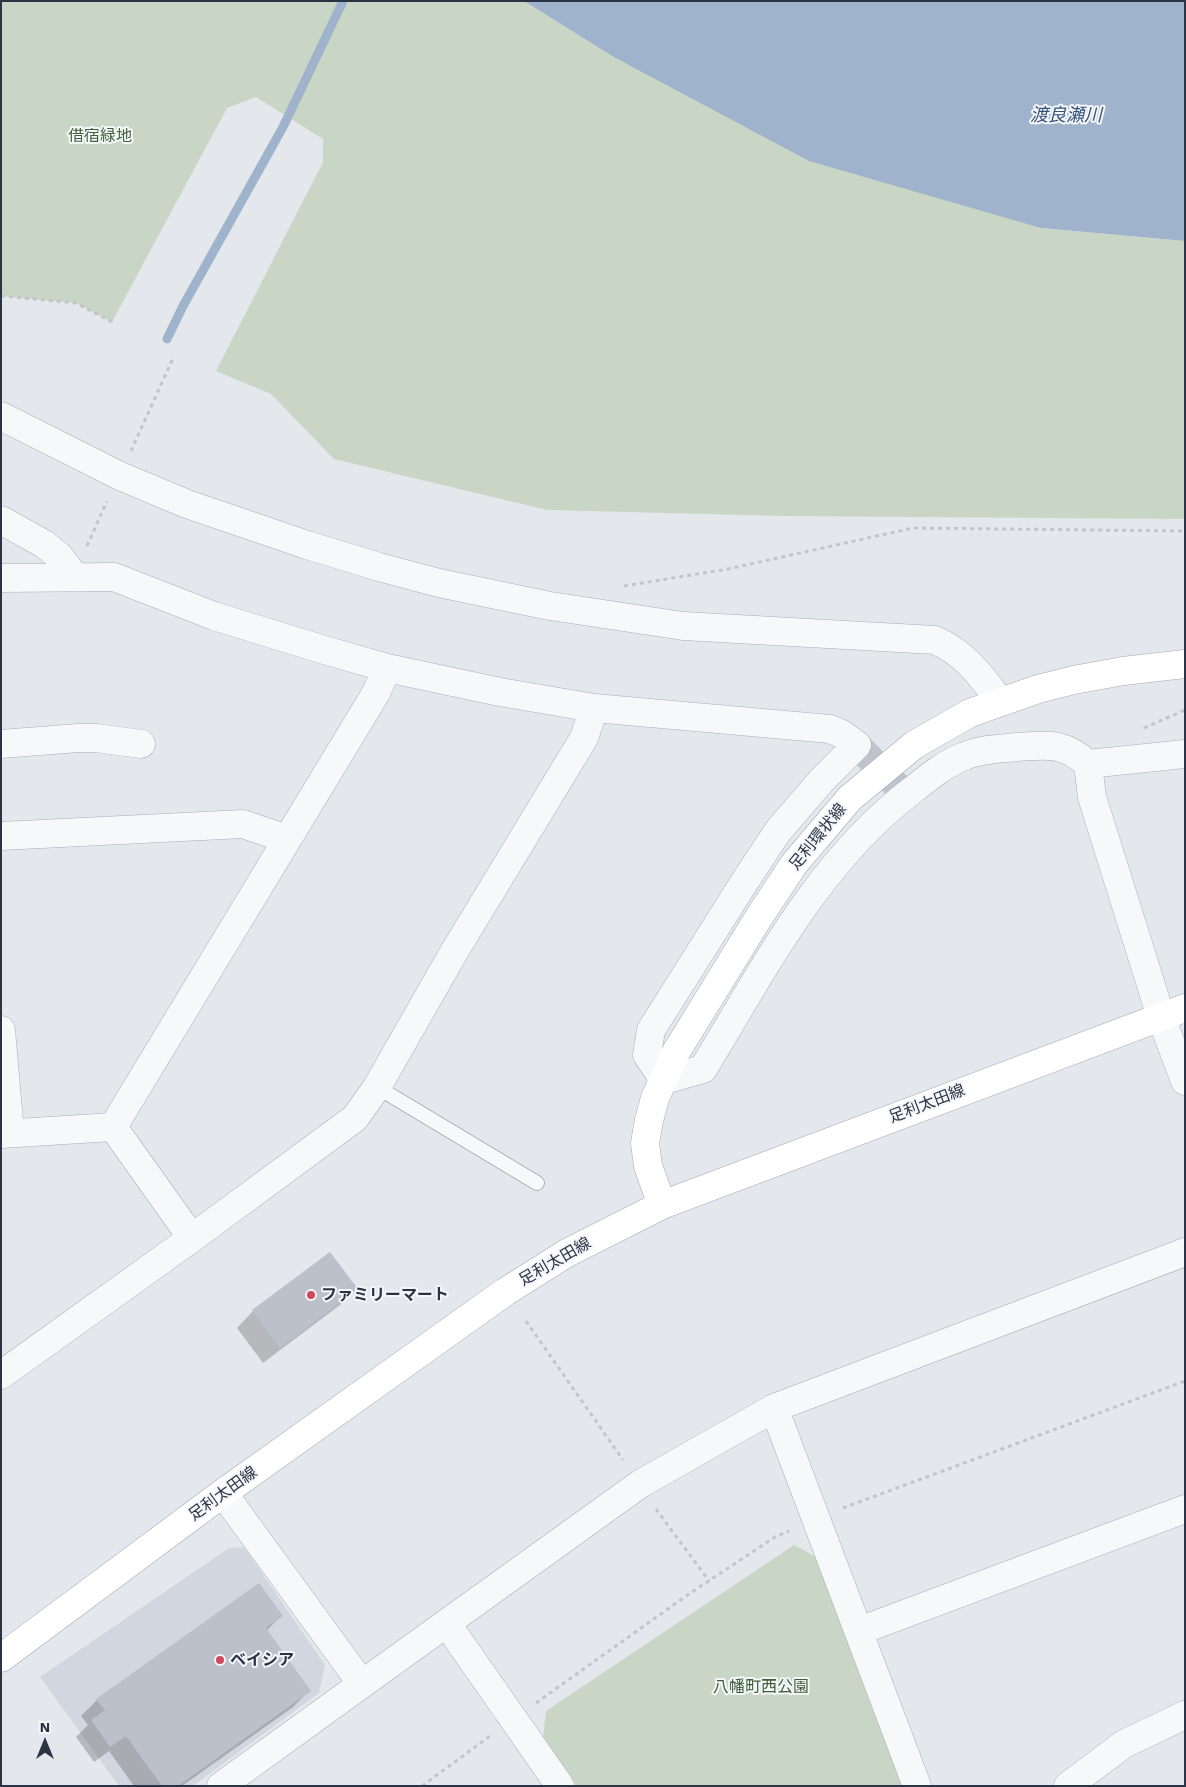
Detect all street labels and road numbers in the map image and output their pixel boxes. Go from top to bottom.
street label: 足利環状線 [785,800,851,874]
street label: 足利太田線 [886,1081,968,1127]
street label: 足利太田線 [516,1234,594,1290]
street label: 足利太田線 [185,1463,261,1525]

